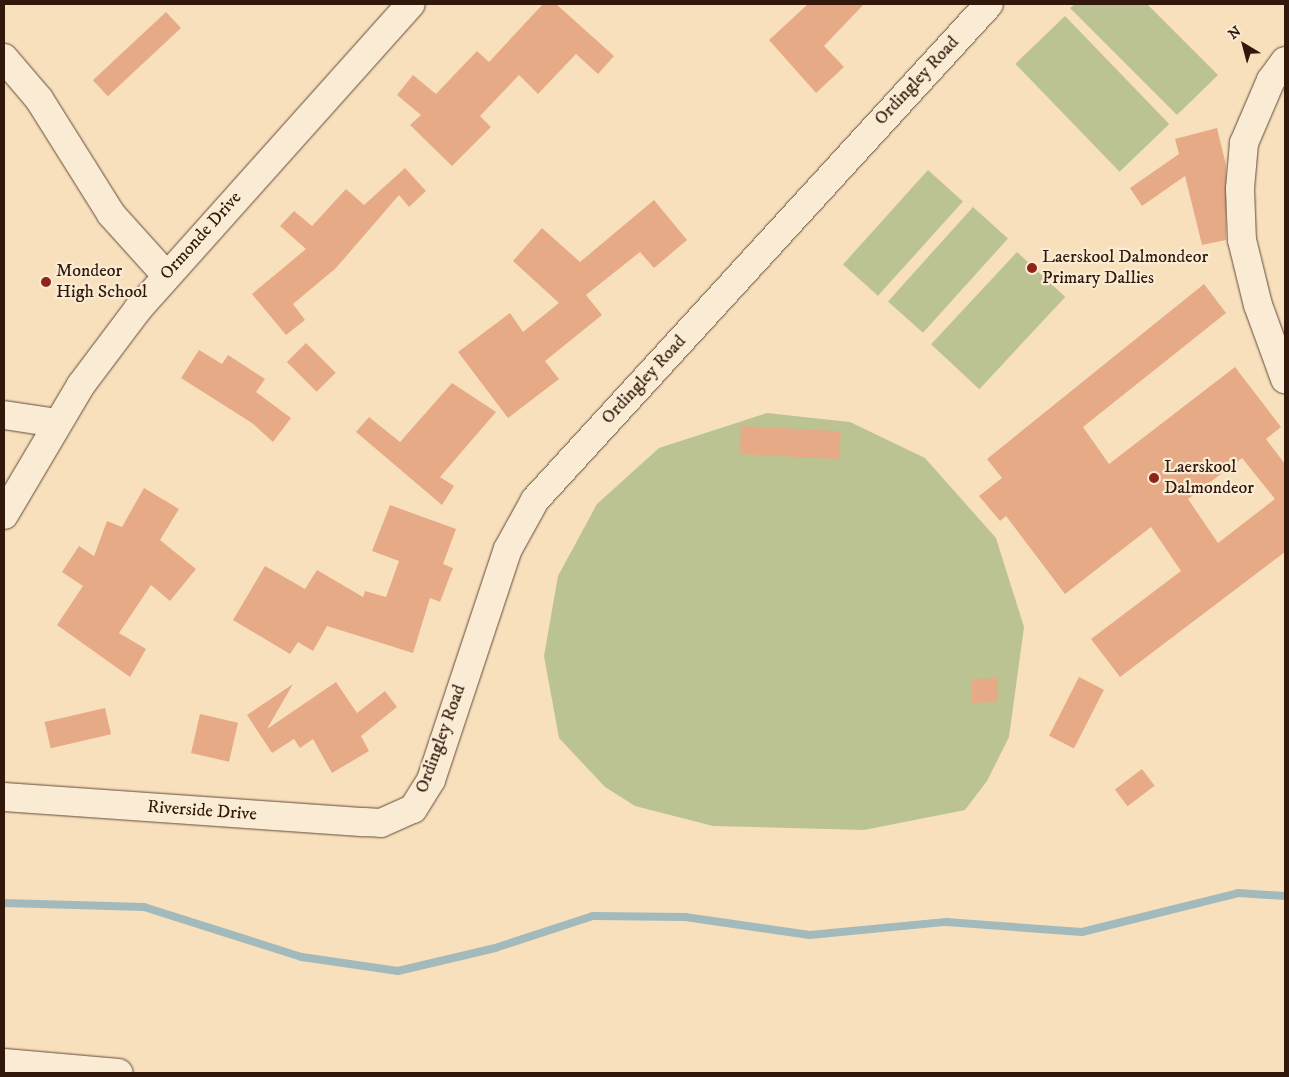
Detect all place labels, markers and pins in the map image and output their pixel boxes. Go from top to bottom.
place label: Laerskool Dalmondeor Primary Dallies [1042,247,1208,290]
place label: Mondeor High School [56,261,147,304]
marker: Laerskool Dalmondeor Primary Dallies [1026,262,1038,274]
marker: Mondeor High School [40,276,52,288]
place label: Laerskool Dalmondeor [1164,457,1254,499]
marker: Laerskool Dalmondeor [1148,472,1160,484]

